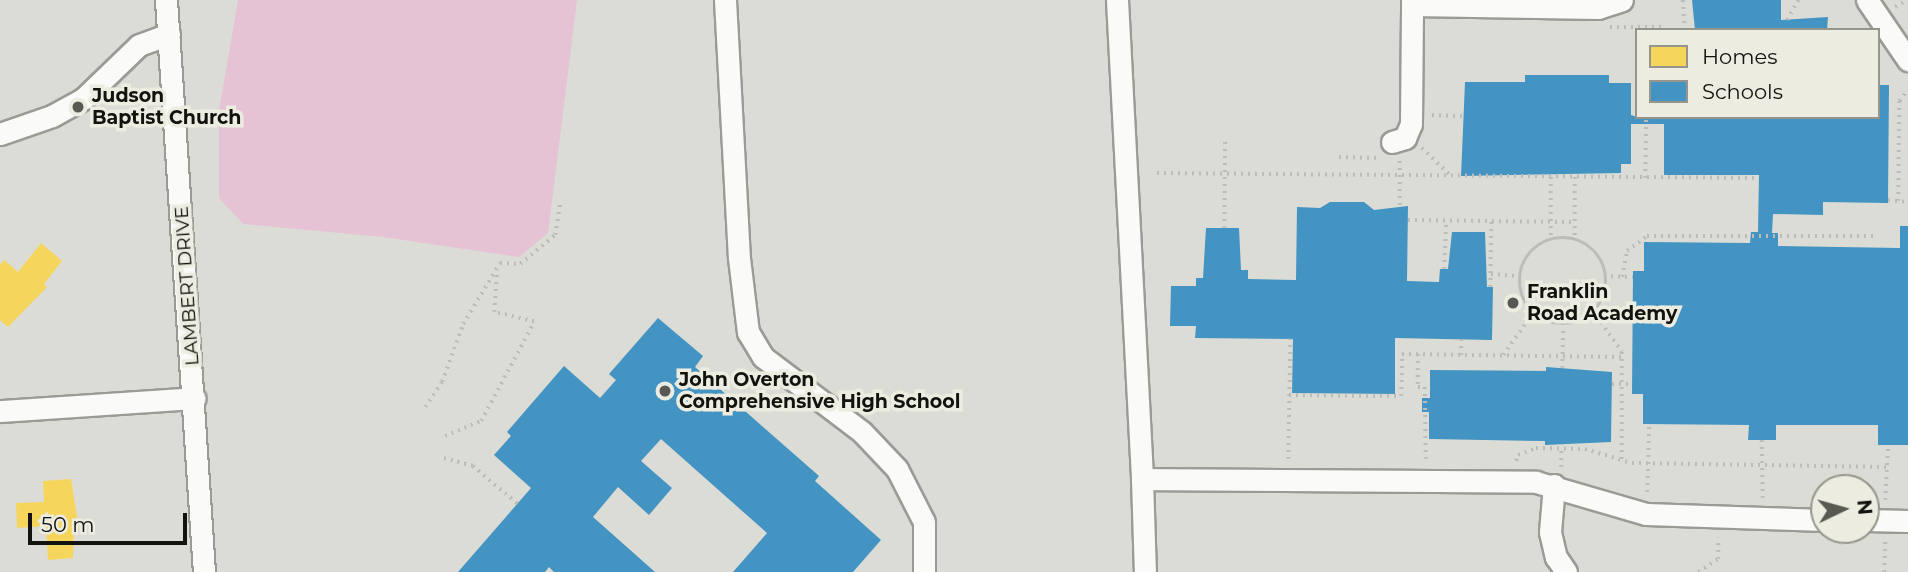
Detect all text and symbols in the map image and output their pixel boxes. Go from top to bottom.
legend [1635,28,1880,119]
text: Homes [1702,44,1777,69]
text: Schools [1702,79,1783,104]
place label: Judson Baptist Church [92,85,241,129]
marker: Judson Baptist Church [70,99,86,115]
street label: LAMBERT DRIVE [170,205,204,367]
place label: Franklin Road Academy [1527,281,1677,325]
marker: Franklin Road Academy [1505,295,1521,311]
place label: John Overton Comprehensive High School [679,369,960,413]
marker: John Overton Comprehensive High School [657,383,673,399]
north arrow [1810,474,1880,544]
scale bar [32,498,191,542]
text: N [1852,499,1877,516]
text: 50 m [41,512,95,537]

